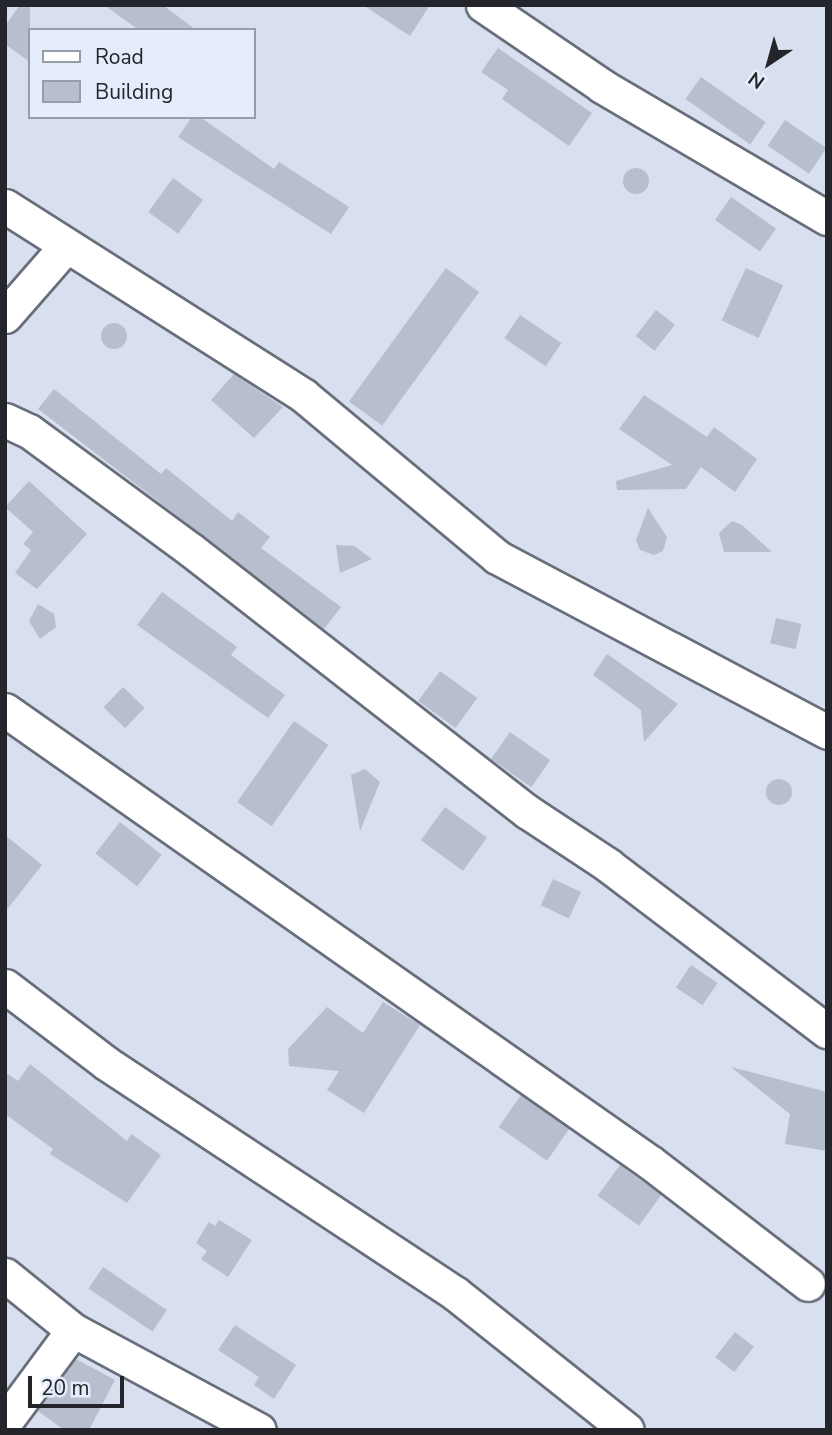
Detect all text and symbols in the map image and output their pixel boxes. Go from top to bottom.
legend [28,28,256,119]
north arrow [734,28,804,98]
text: Road [95,43,144,71]
text: N [743,65,770,95]
text: Building [95,78,173,106]
scale bar [32,1362,128,1406]
text: 20 m [41,1374,90,1402]

